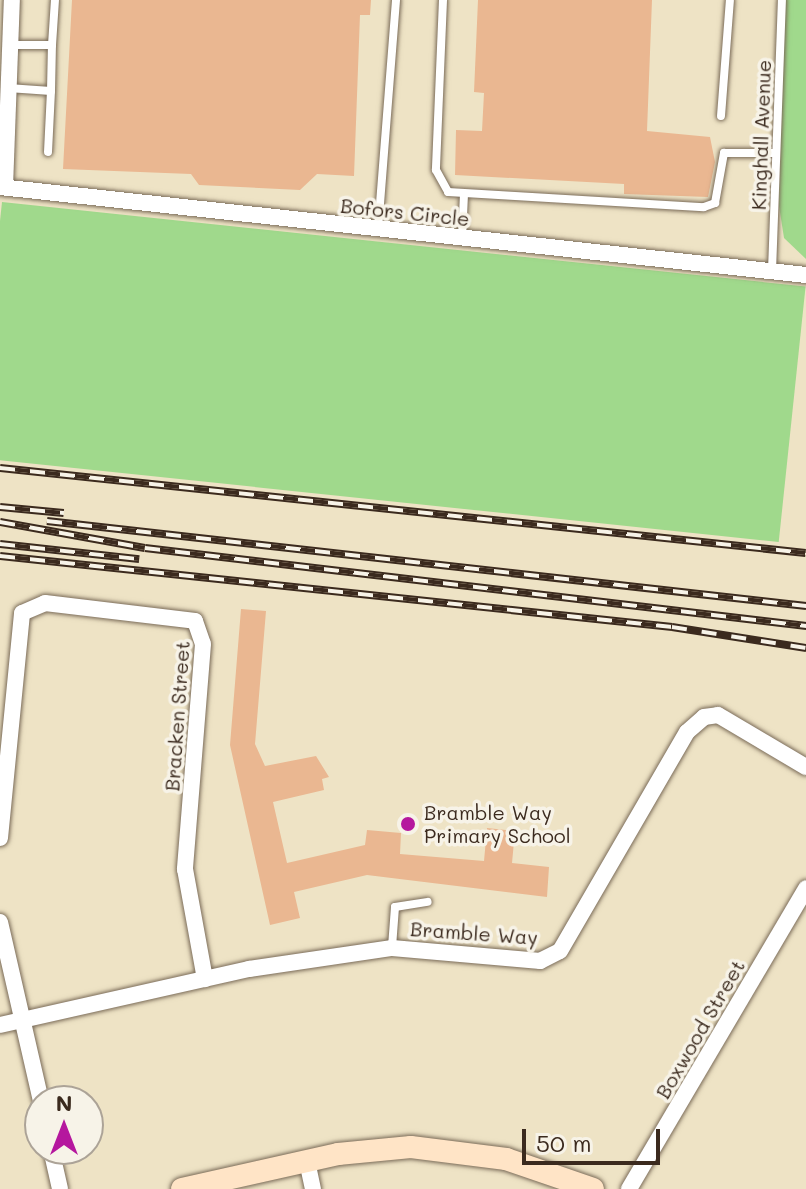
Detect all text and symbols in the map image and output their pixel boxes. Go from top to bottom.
street label: Kinghall Avenue [746,59,776,211]
street label: Bofors Circle [339,193,471,231]
street label: Bracken Street [160,640,194,792]
place label: Bramble Way Primary School [424,800,571,847]
marker: Bramble Way Primary School [399,815,417,833]
street label: Bramble Way [409,917,539,949]
street label: Boxwood Street [650,955,750,1103]
north arrow [24,1085,104,1165]
text: N [56,1088,72,1117]
scale bar [526,1113,664,1163]
text: 50 m [536,1127,592,1158]

